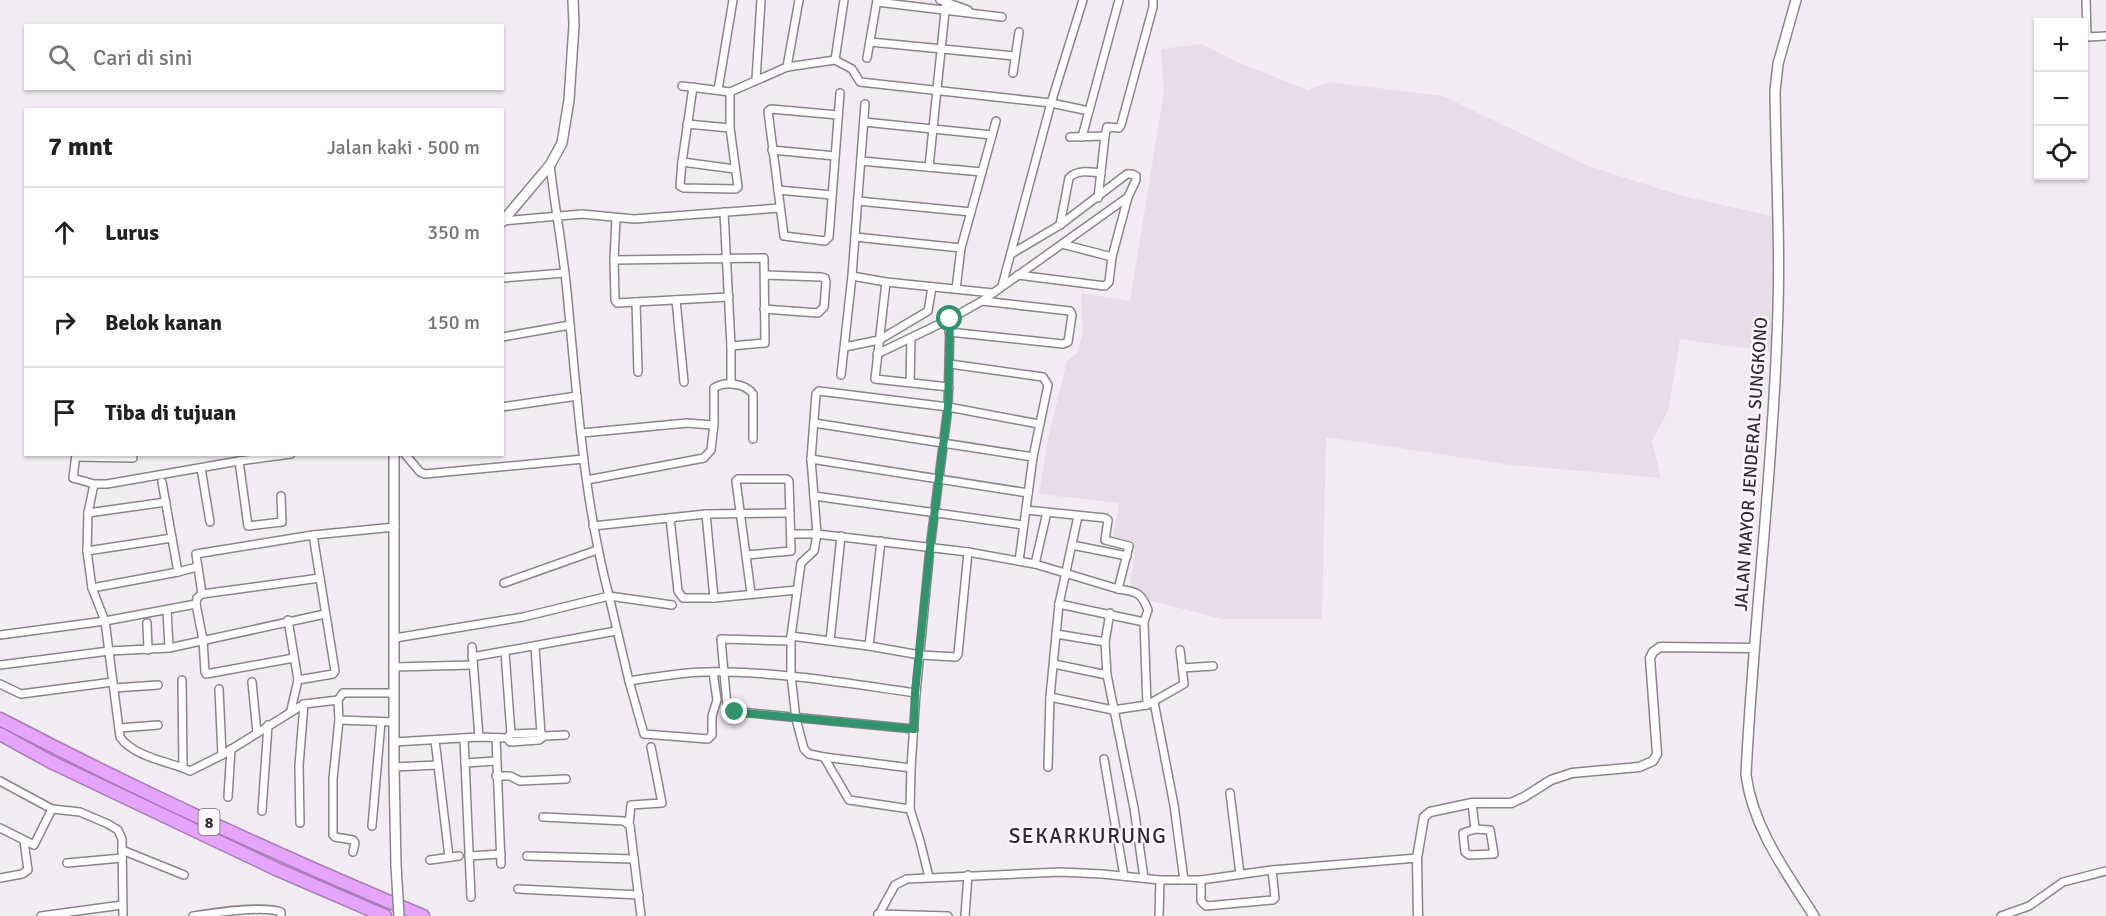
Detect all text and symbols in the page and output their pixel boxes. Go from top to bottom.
map controls [2034,18,2088,180]
button: + [2034,18,2088,72]
search box [24,24,504,90]
icon: search [45,41,78,74]
text: Cari di sini [93,44,193,71]
button: − [2034,72,2088,126]
button: locate [2034,126,2088,180]
text: 7 mnt [48,131,113,163]
text: Jalan kaki · 500 m [327,135,480,160]
icon: ahead [48,216,81,249]
text: Lurus [105,219,159,246]
text: 350 m [427,220,480,245]
route start [936,305,962,331]
icon: right [48,306,81,339]
text: Belok kanan [105,309,222,336]
text: 150 m [427,310,480,335]
street label: JALAN MAYOR JENDERAL SUNGKONO [1730,316,1772,612]
icon: arrive [48,396,81,429]
text: Tiba di tujuan [105,399,236,426]
route end [721,698,747,724]
road number: 8 [198,809,220,835]
district label: SEKARKURUNG [1009,823,1167,849]

